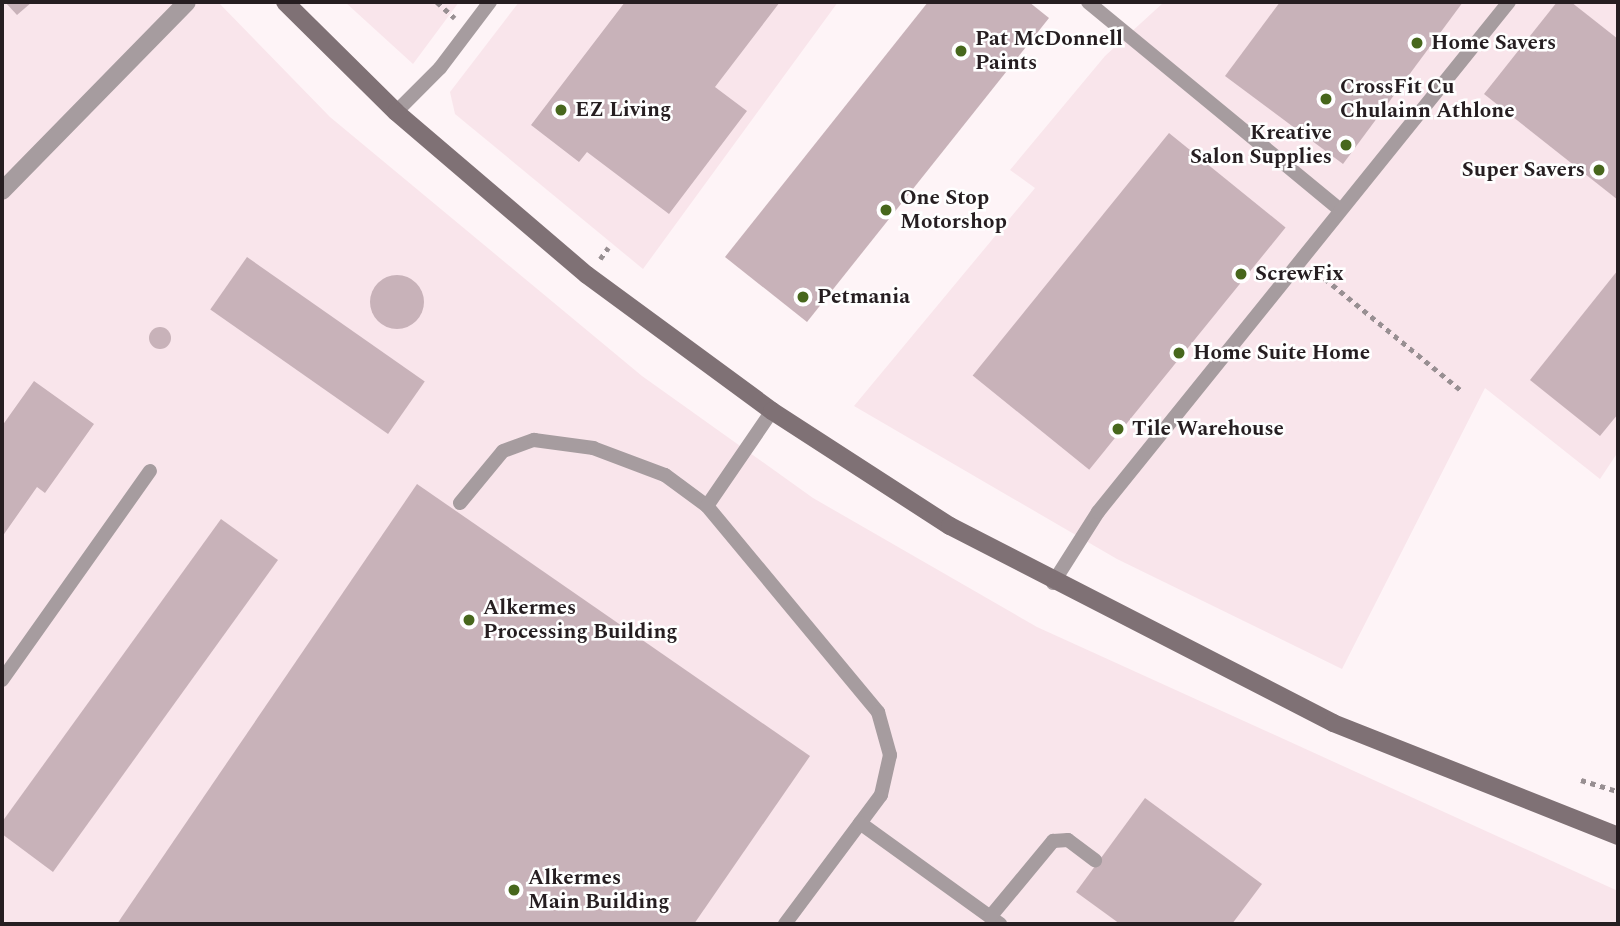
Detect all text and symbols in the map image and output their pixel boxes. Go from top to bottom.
place label: Pat McDonnell Paints [975,26,1123,76]
place label: Home Savers [1431,30,1556,56]
marker: Home Savers [1409,35,1425,51]
marker: Pat McDonnell Paints [953,43,969,59]
place label: CrossFit Cu Chulainn Athlone [1340,74,1515,124]
marker: CrossFit Cu Chulainn Athlone [1318,91,1334,107]
place label: EZ Living [575,97,671,123]
marker: EZ Living [553,102,569,118]
place label: Kreative Salon Supplies [1190,120,1332,170]
marker: Kreative Salon Supplies [1338,137,1354,153]
place label: Super Savers [1462,157,1585,183]
marker: Super Savers [1591,162,1607,178]
place label: One Stop Motorshop [900,185,1007,235]
marker: One Stop Motorshop [878,202,894,218]
place label: ScrewFix [1255,261,1344,287]
marker: ScrewFix [1233,266,1249,282]
place label: Petmania [817,284,910,310]
marker: Petmania [795,289,811,305]
place label: Home Suite Home [1193,340,1370,366]
marker: Home Suite Home [1171,345,1187,361]
place label: Tile Warehouse [1132,416,1284,442]
marker: Tile Warehouse [1110,421,1126,437]
place label: Alkermes Processing Building [483,595,678,645]
marker: Alkermes Processing Building [461,612,477,628]
place label: Alkermes Main Building [528,865,670,915]
marker: Alkermes Main Building [506,882,522,898]

